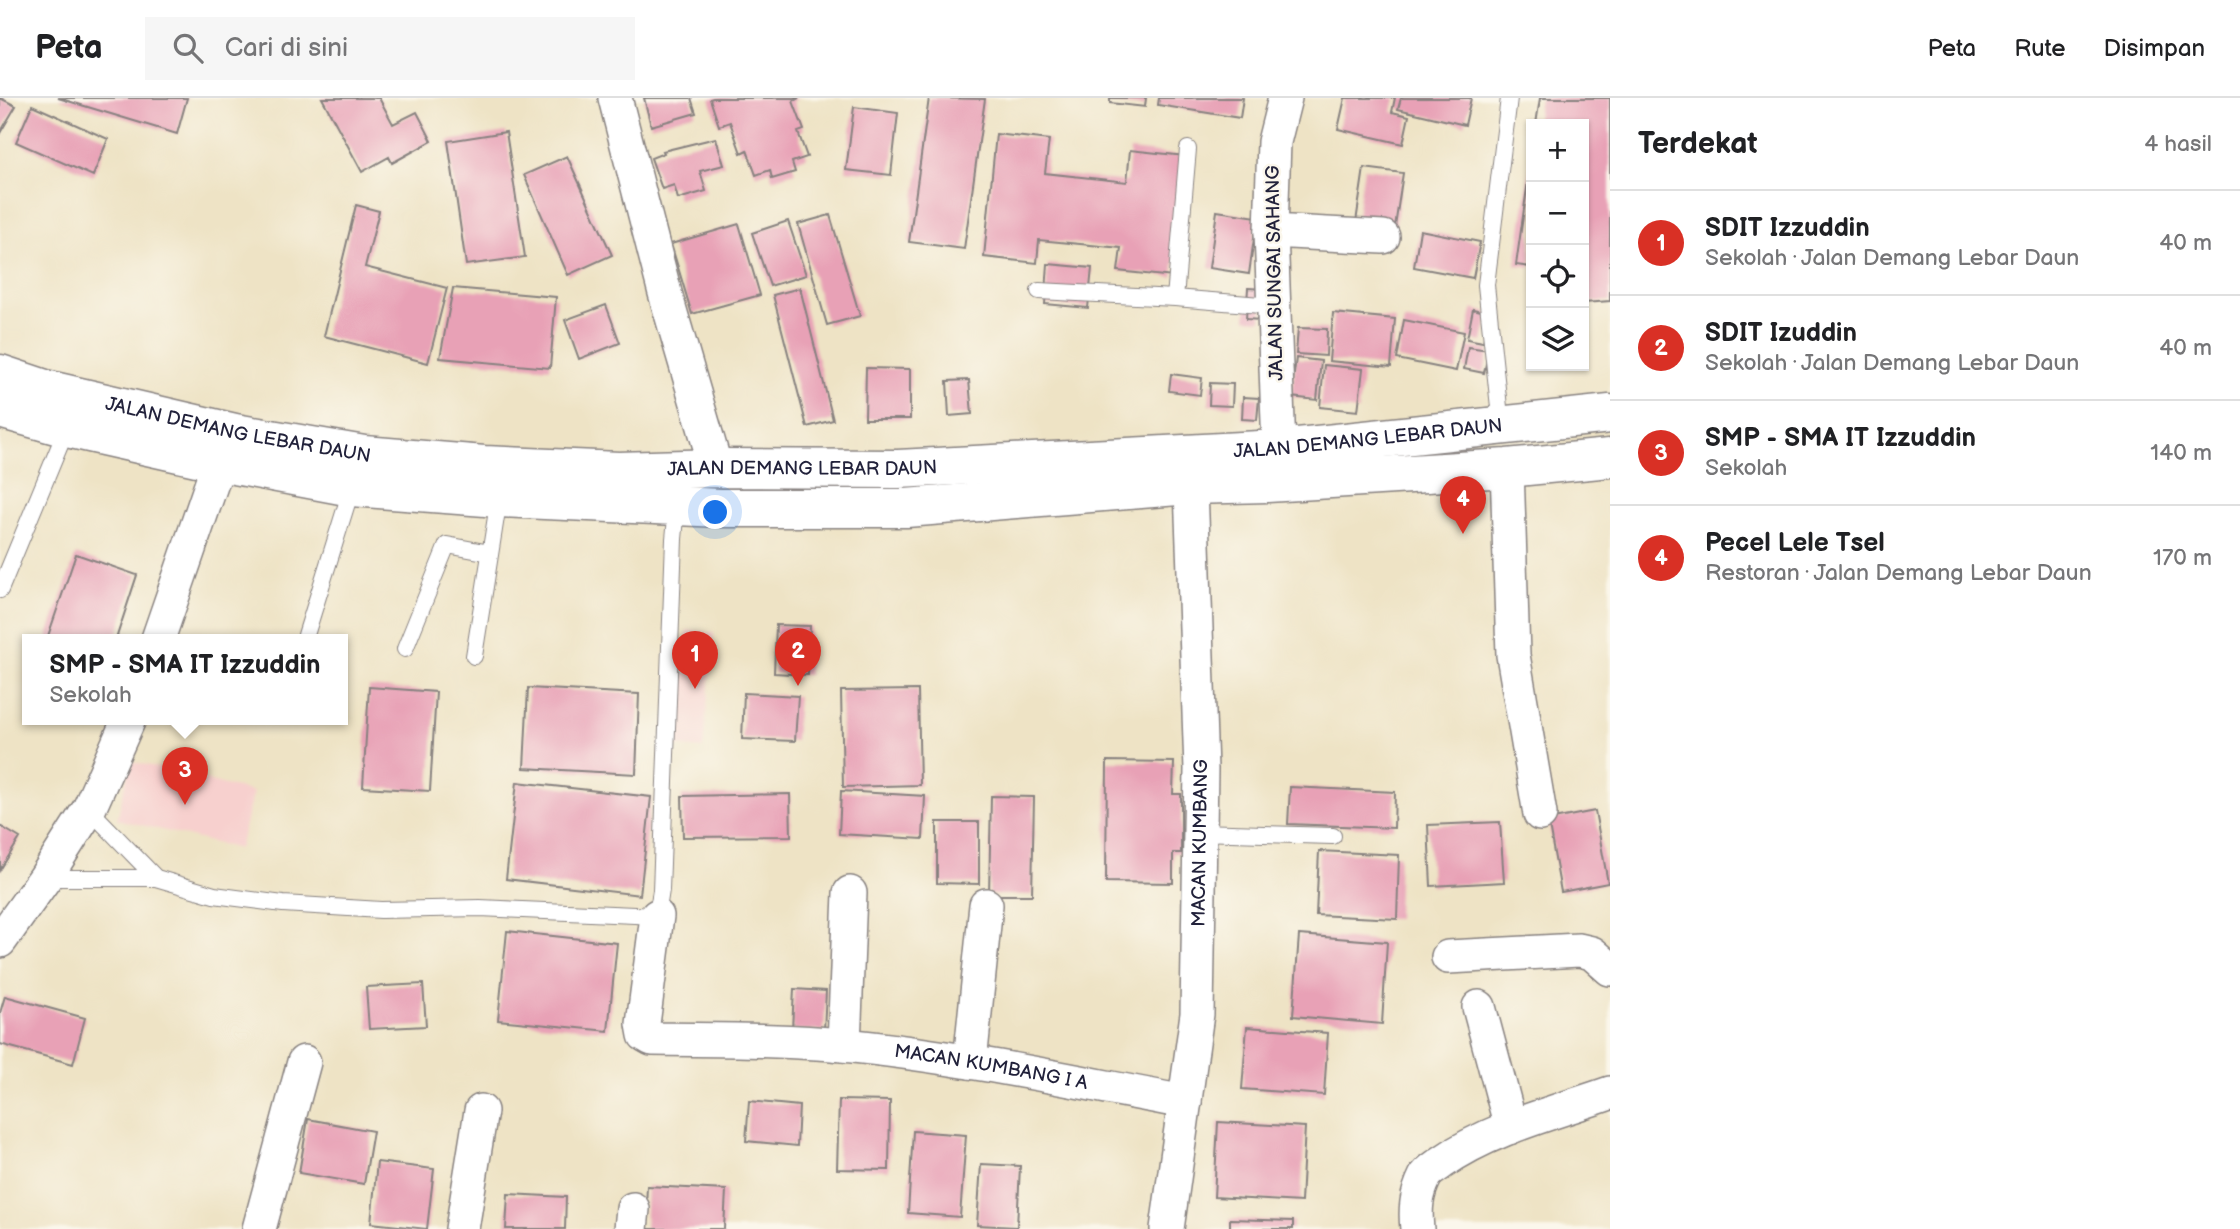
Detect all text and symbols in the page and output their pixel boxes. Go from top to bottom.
search box [145,17,635,80]
text: Peta [35,28,103,68]
icon: search [169,29,207,67]
text: Cari di sini [225,33,348,64]
text: Peta [1928,34,1976,63]
text: Rute [2014,34,2066,63]
text: Disimpan [2104,34,2205,63]
map controls [1526,119,1589,371]
button: + [1526,119,1589,182]
text: Terdekat [1638,126,1757,162]
text: 4 hasil [2144,130,2212,158]
street label: JALAN SUNGAI SAHANG [1262,165,1288,381]
button: − [1526,182,1589,245]
text: SDIT Izzuddin [1705,213,1870,244]
text: 1 [1656,229,1666,257]
text: 40 m [2159,229,2212,257]
text: Sekolah · Jalan Demang Lebar Daun [1705,244,2079,272]
button: locate [1526,245,1589,308]
button: layers [1526,308,1589,371]
text: SDIT Izuddin [1705,318,1857,349]
text: 2 [1654,334,1668,362]
text: 40 m [2159,334,2212,362]
text: Sekolah · Jalan Demang Lebar Daun [1705,349,2079,377]
street label: JALAN DEMANG LEBAR DAUN [103,392,373,467]
street label: JALAN DEMANG LEBAR DAUN [1233,414,1504,463]
text: SMP - SMA IT Izzuddin [1705,423,1976,454]
text: 3 [1654,439,1668,467]
text: 140 m [2150,439,2212,467]
text: Sekolah [1705,454,1787,482]
street label: JALAN DEMANG LEBAR DAUN [667,455,938,481]
pin: 4 [1440,476,1486,534]
your location [698,495,732,529]
text: Pecel Lele Tsel [1705,528,1885,559]
text: 4 [1654,544,1668,572]
text: 170 m [2153,544,2212,572]
text: Restoran · Jalan Demang Lebar Daun [1705,559,2092,587]
pin: 2 [775,628,821,686]
pin: 1 [672,631,718,689]
popup [22,634,348,725]
text: SMP - SMA IT Izzuddin [49,650,321,681]
text: Sekolah [49,681,132,709]
pin: 3 [162,747,208,805]
street label: MACAN KUMBANG [1187,759,1213,927]
street label: MACAN KUMBANG I A [893,1039,1090,1095]

